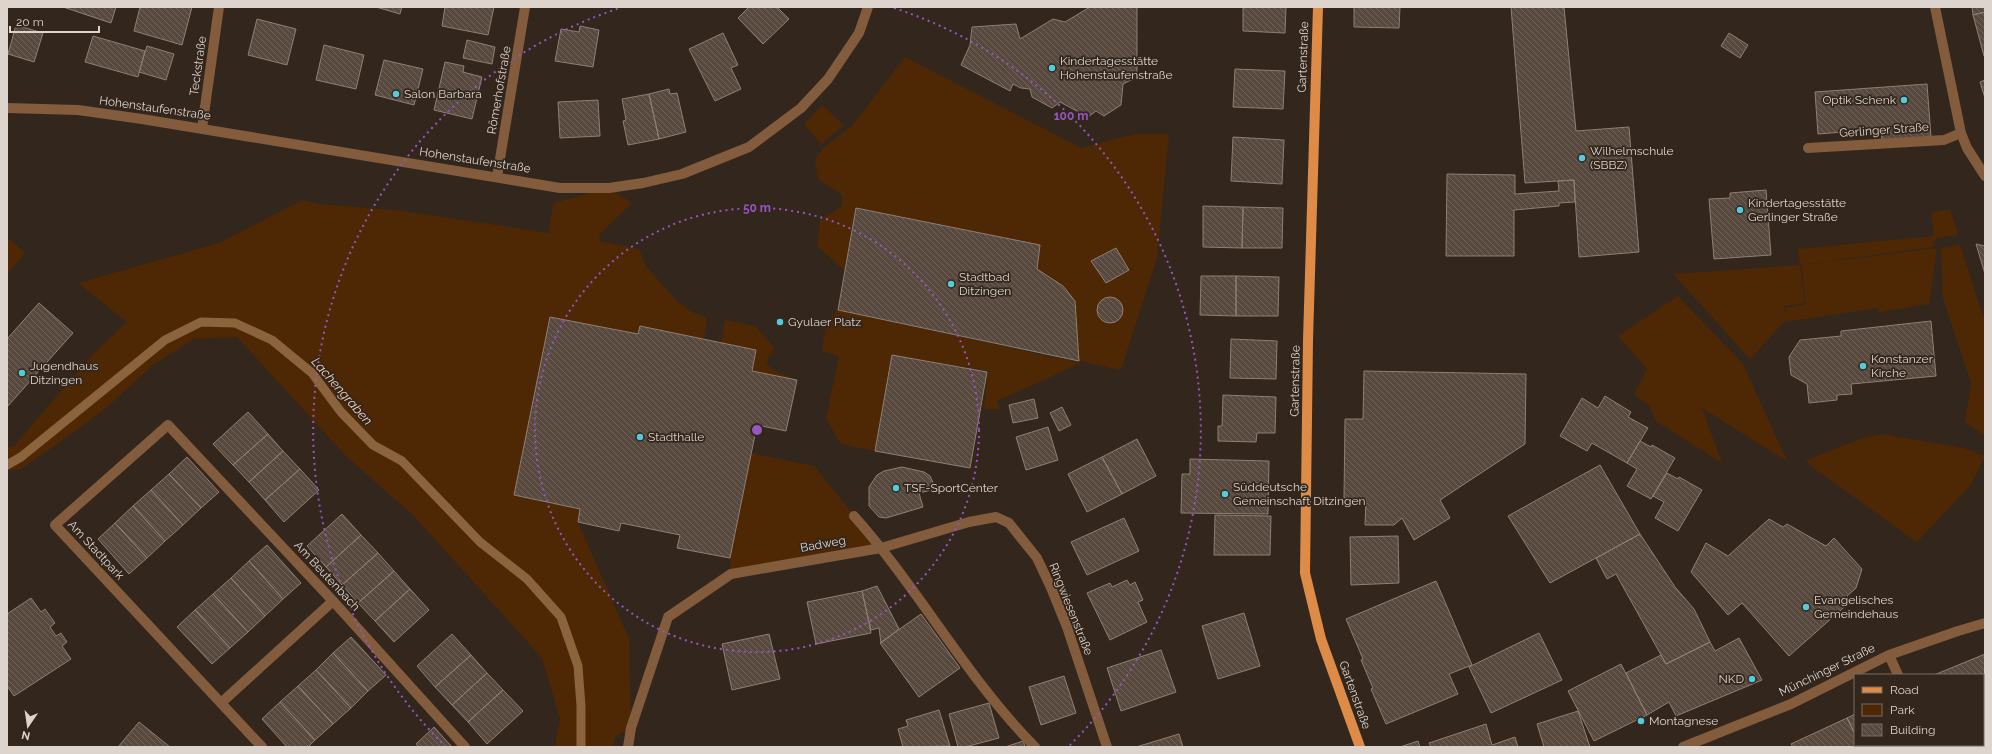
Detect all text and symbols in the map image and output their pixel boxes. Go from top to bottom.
scale bar [10,8,99,34]
text: 20 m [16,15,44,29]
street label: Gartenstraße [1295,21,1311,93]
street label: Teckstraße [187,35,209,97]
street label: Römerhofstraße [484,45,514,135]
place label: Kindertagesstätte Hohenstaufenstraße [1060,54,1172,82]
marker: Kindertagesstätte Hohenstaufenstraße [1047,63,1057,73]
place label: Salon Barbara [404,87,482,101]
marker: Salon Barbara [391,89,401,99]
street label: Hohenstaufenstraße [98,93,212,123]
place label: Optik Schenk [1822,93,1897,107]
marker: Optik Schenk [1899,95,1909,105]
text: 100 m [1054,109,1088,123]
street label: Gerlinger Straße [1839,120,1929,140]
street label: Hohenstaufenstraße [418,144,532,176]
place label: Wilhelmschule (SBBZ) [1590,144,1674,172]
marker: Wilhelmschule (SBBZ) [1577,153,1587,163]
place label: Kindertagesstätte Gerlinger Straße [1748,196,1846,224]
text: 50 m [743,201,771,215]
marker: Kindertagesstätte Gerlinger Straße [1735,205,1745,215]
place label: Stadtbad Ditzingen [959,270,1011,298]
marker: Stadtbad Ditzingen [946,279,956,289]
place label: Gyulaer Platz [788,315,861,329]
marker: Gyulaer Platz [775,317,785,327]
street label: Gartenstraße [1287,345,1303,417]
place label: Konstanzer Kirche [1871,352,1934,380]
water label: Lachengraben [309,354,375,428]
place label: Jugendhaus Ditzingen [30,359,98,387]
marker: Konstanzer Kirche [1858,361,1868,371]
marker: Jugendhaus Ditzingen [17,368,27,378]
centre of rings [750,423,764,437]
place label: Stadthalle [648,430,704,444]
marker: Stadthalle [635,432,645,442]
place label: Süddeutsche Gemeinschaft Ditzingen [1233,480,1365,508]
place label: TSF-SportCenter [904,481,999,495]
marker: TSF-SportCenter [891,483,901,493]
marker: Süddeutsche Gemeinschaft Ditzingen [1220,489,1230,499]
street label: Am Stadtpark [65,517,127,583]
street label: Badweg [799,533,847,555]
street label: Am Beutenbach [291,538,363,614]
street label: Ringwiesenstraße [1046,561,1096,657]
place label: Evangelisches Gemeindehaus [1814,593,1898,621]
marker: Evangelisches Gemeindehaus [1801,602,1811,612]
street label: Münchinger Straße [1777,641,1877,699]
street label: Gartenstraße [1336,659,1374,731]
place label: NKD [1718,672,1744,686]
marker: NKD [1747,674,1757,684]
legend [1854,674,1984,746]
text: Road [1890,683,1919,697]
text: Park [1890,703,1915,717]
north arrow [8,706,48,746]
place label: Montagnese [1649,714,1718,728]
marker: Montagnese [1636,716,1646,726]
text: Building [1890,723,1936,737]
text: N [20,728,31,743]

